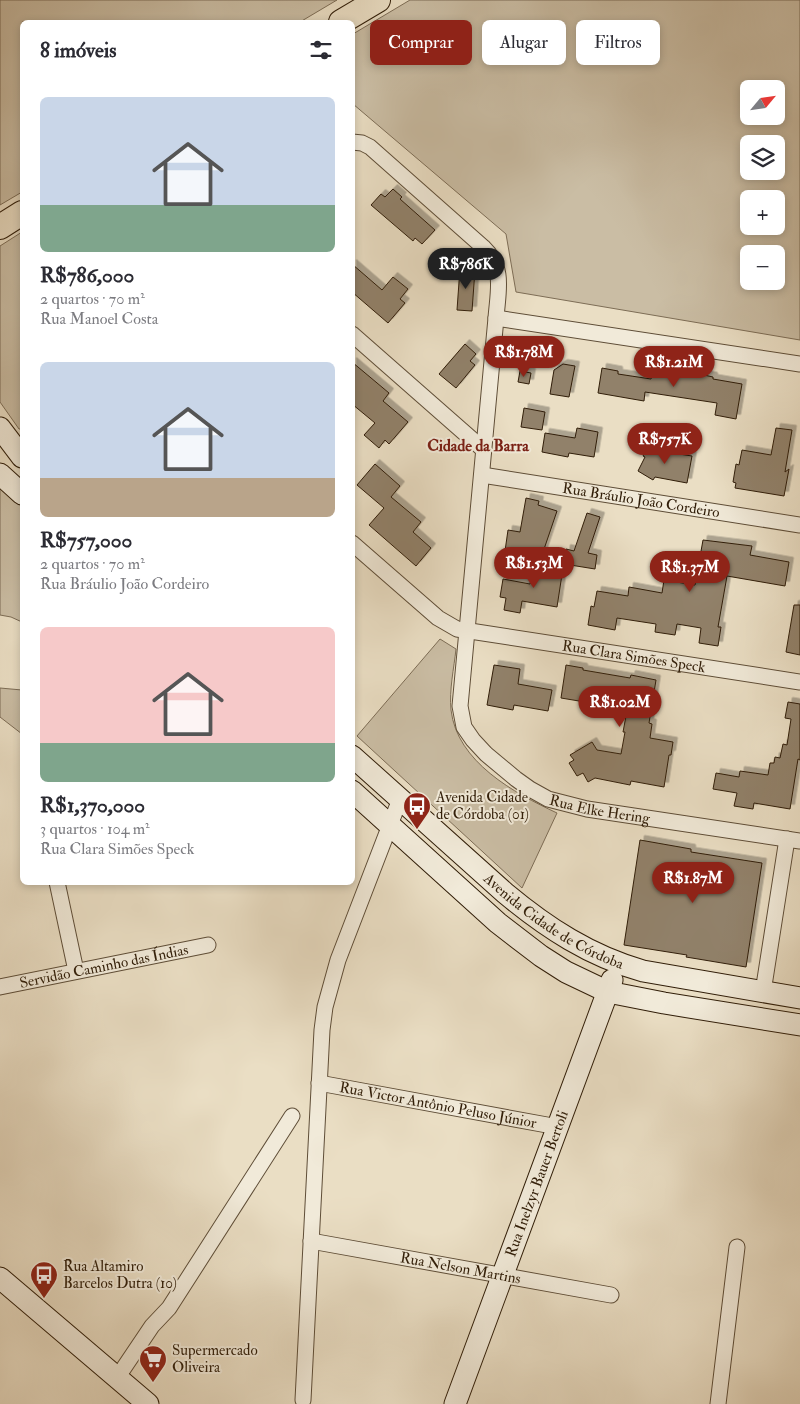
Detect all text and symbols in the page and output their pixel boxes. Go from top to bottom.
chip: Comprar [370,20,472,65]
chip: Alugar [482,20,566,65]
chip: Filtros [576,20,660,65]
icon: filters [307,36,335,64]
text: 8 imóveis [40,37,116,64]
north arrow [740,80,785,125]
map controls [740,80,785,290]
icon: home [143,129,233,219]
button: layers [740,135,785,180]
button: + [740,190,785,235]
button: − [740,245,785,290]
pin: R$786K [425,248,507,290]
text: R$786K [439,254,493,274]
text: R$786,000 [40,262,134,289]
text: 2 quartos · 70 m² [40,289,145,309]
text: Rua Manoel Costa [40,309,158,329]
pin: R$1.78M [478,336,570,378]
text: R$1.78M [494,342,554,362]
pin: R$1.21M [628,346,720,388]
text: R$1.21M [645,352,703,372]
icon: home [143,394,233,484]
pin: R$757K [624,422,706,465]
text: R$757K [638,429,692,449]
district label: Cidade da Barra [427,436,529,456]
street label: Rua Bráulio João Cordeiro [561,478,721,522]
text: R$757,000 [40,527,132,554]
pin: R$1.53M [488,546,580,589]
pin: R$1.37M [644,550,736,593]
text: R$1.53M [505,553,563,573]
text: 2 quartos · 70 m² [40,554,145,574]
text: R$1.37M [661,557,719,577]
text: Rua Bráulio João Cordeiro [40,574,209,594]
street label: Rua Clara Simões Speck [561,636,707,677]
icon: home [143,659,233,749]
pin: R$1.02M [574,686,666,728]
text: R$1.02M [589,692,651,712]
place label: Avenida Cidade de Córdoba (01) [435,788,529,824]
street label: Rua Elke Hering [547,790,652,828]
bus stop icon: Avenida Cidade de Córdoba (01) [402,791,432,830]
text: R$1,370,000 [40,792,145,819]
text: 3 quartos · 104 m² [40,819,150,839]
text: Rua Clara Simões Speck [40,839,194,859]
pin: R$1.87M [647,862,739,904]
street label: Avenida Cidade de Córdoba [479,868,627,974]
text: R$1.87M [663,868,723,888]
street label: Servidão Caminho das Índias [18,940,190,992]
street label: Rua Victor Antônio Peluso Júnior [338,1077,539,1132]
street label: Rua Inelzyr Bauer Bertoli [501,1108,572,1259]
street label: Rua Nelson Martins [399,1248,522,1288]
place label: Rua Altamiro Barcelos Dutra (10) [63,1257,177,1293]
bus stop icon: Rua Altamiro Barcelos Dutra (10) [29,1260,59,1299]
place label: Supermercado Oliveira [172,1341,258,1377]
supermarket icon: Supermercado Oliveira [138,1344,168,1383]

